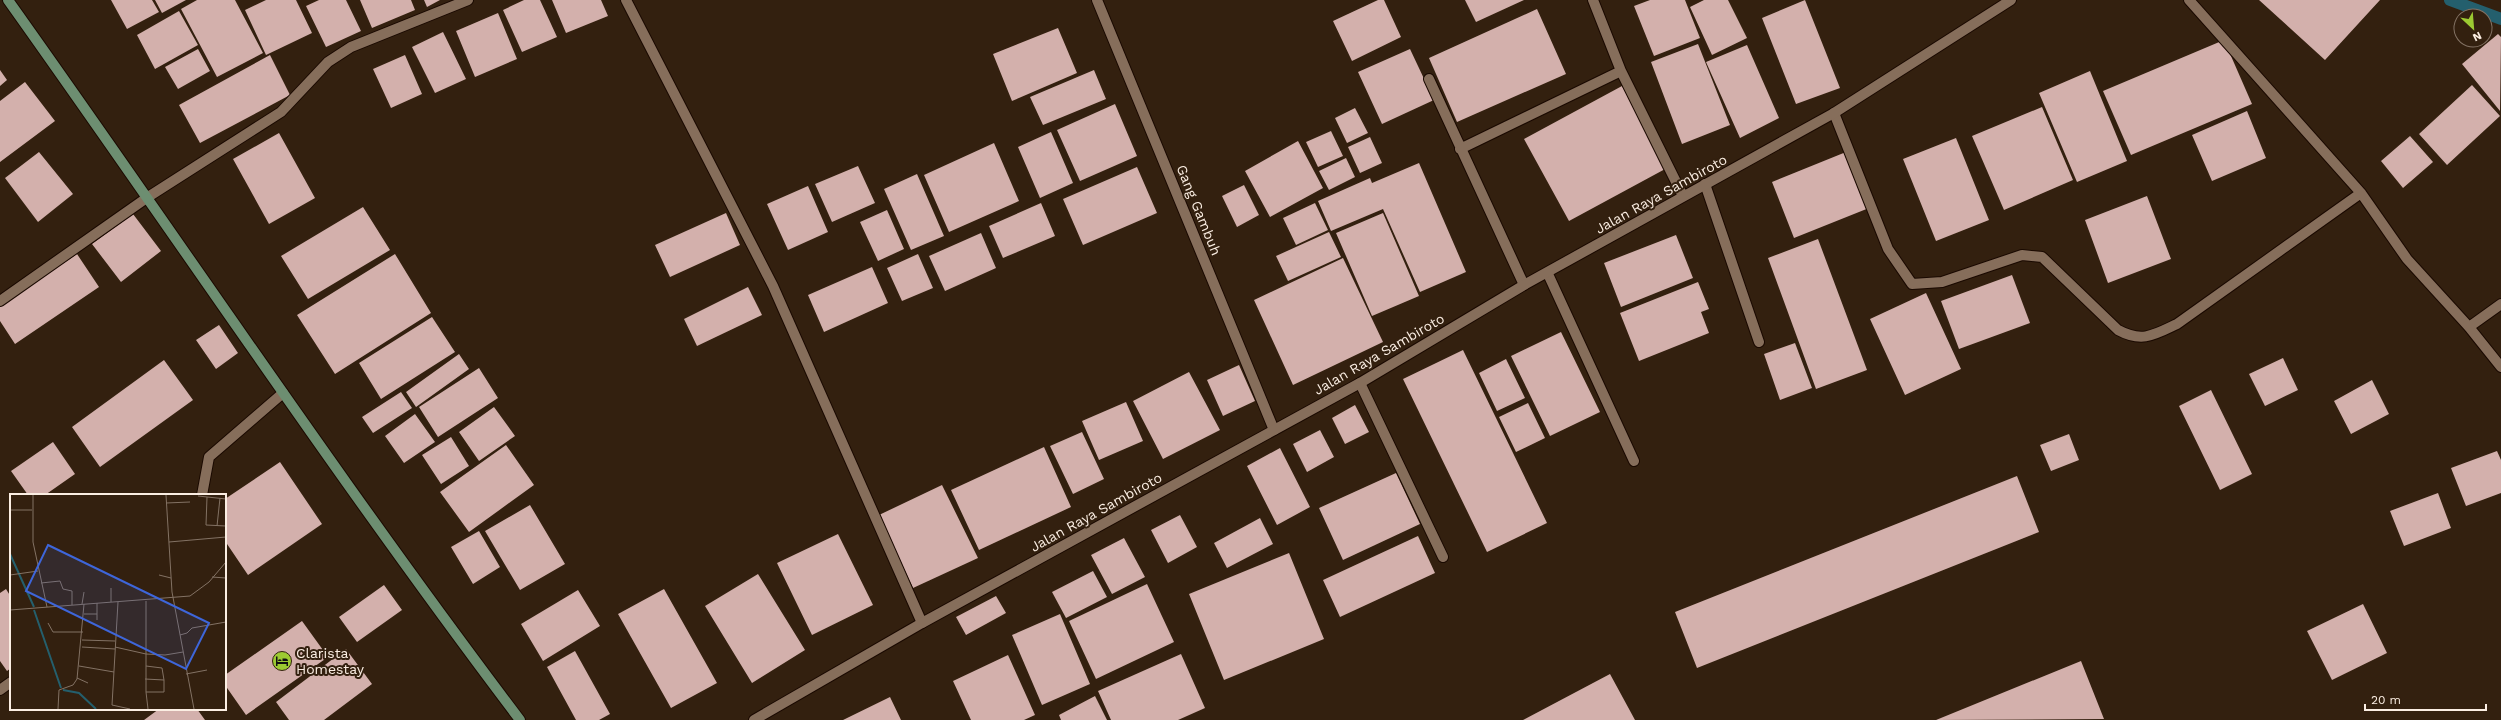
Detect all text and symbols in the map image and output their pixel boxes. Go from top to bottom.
north arrow [2453,8,2493,48]
text: N [2471,29,2484,44]
street label: Jalan Raya Sambiroto [1592,151,1730,237]
street label: Gang Gambuh [1174,162,1224,258]
street label: Jalan Raya Sambiroto [1311,310,1447,398]
street label: Jalan Raya Sambiroto [1027,469,1165,555]
inset map [10,494,226,710]
place label: Clarista Homestay [296,645,365,677]
hotel icon: Clarista Homestay [271,650,293,672]
scale bar [2365,686,2486,712]
text: 20 m [2371,693,2401,707]

